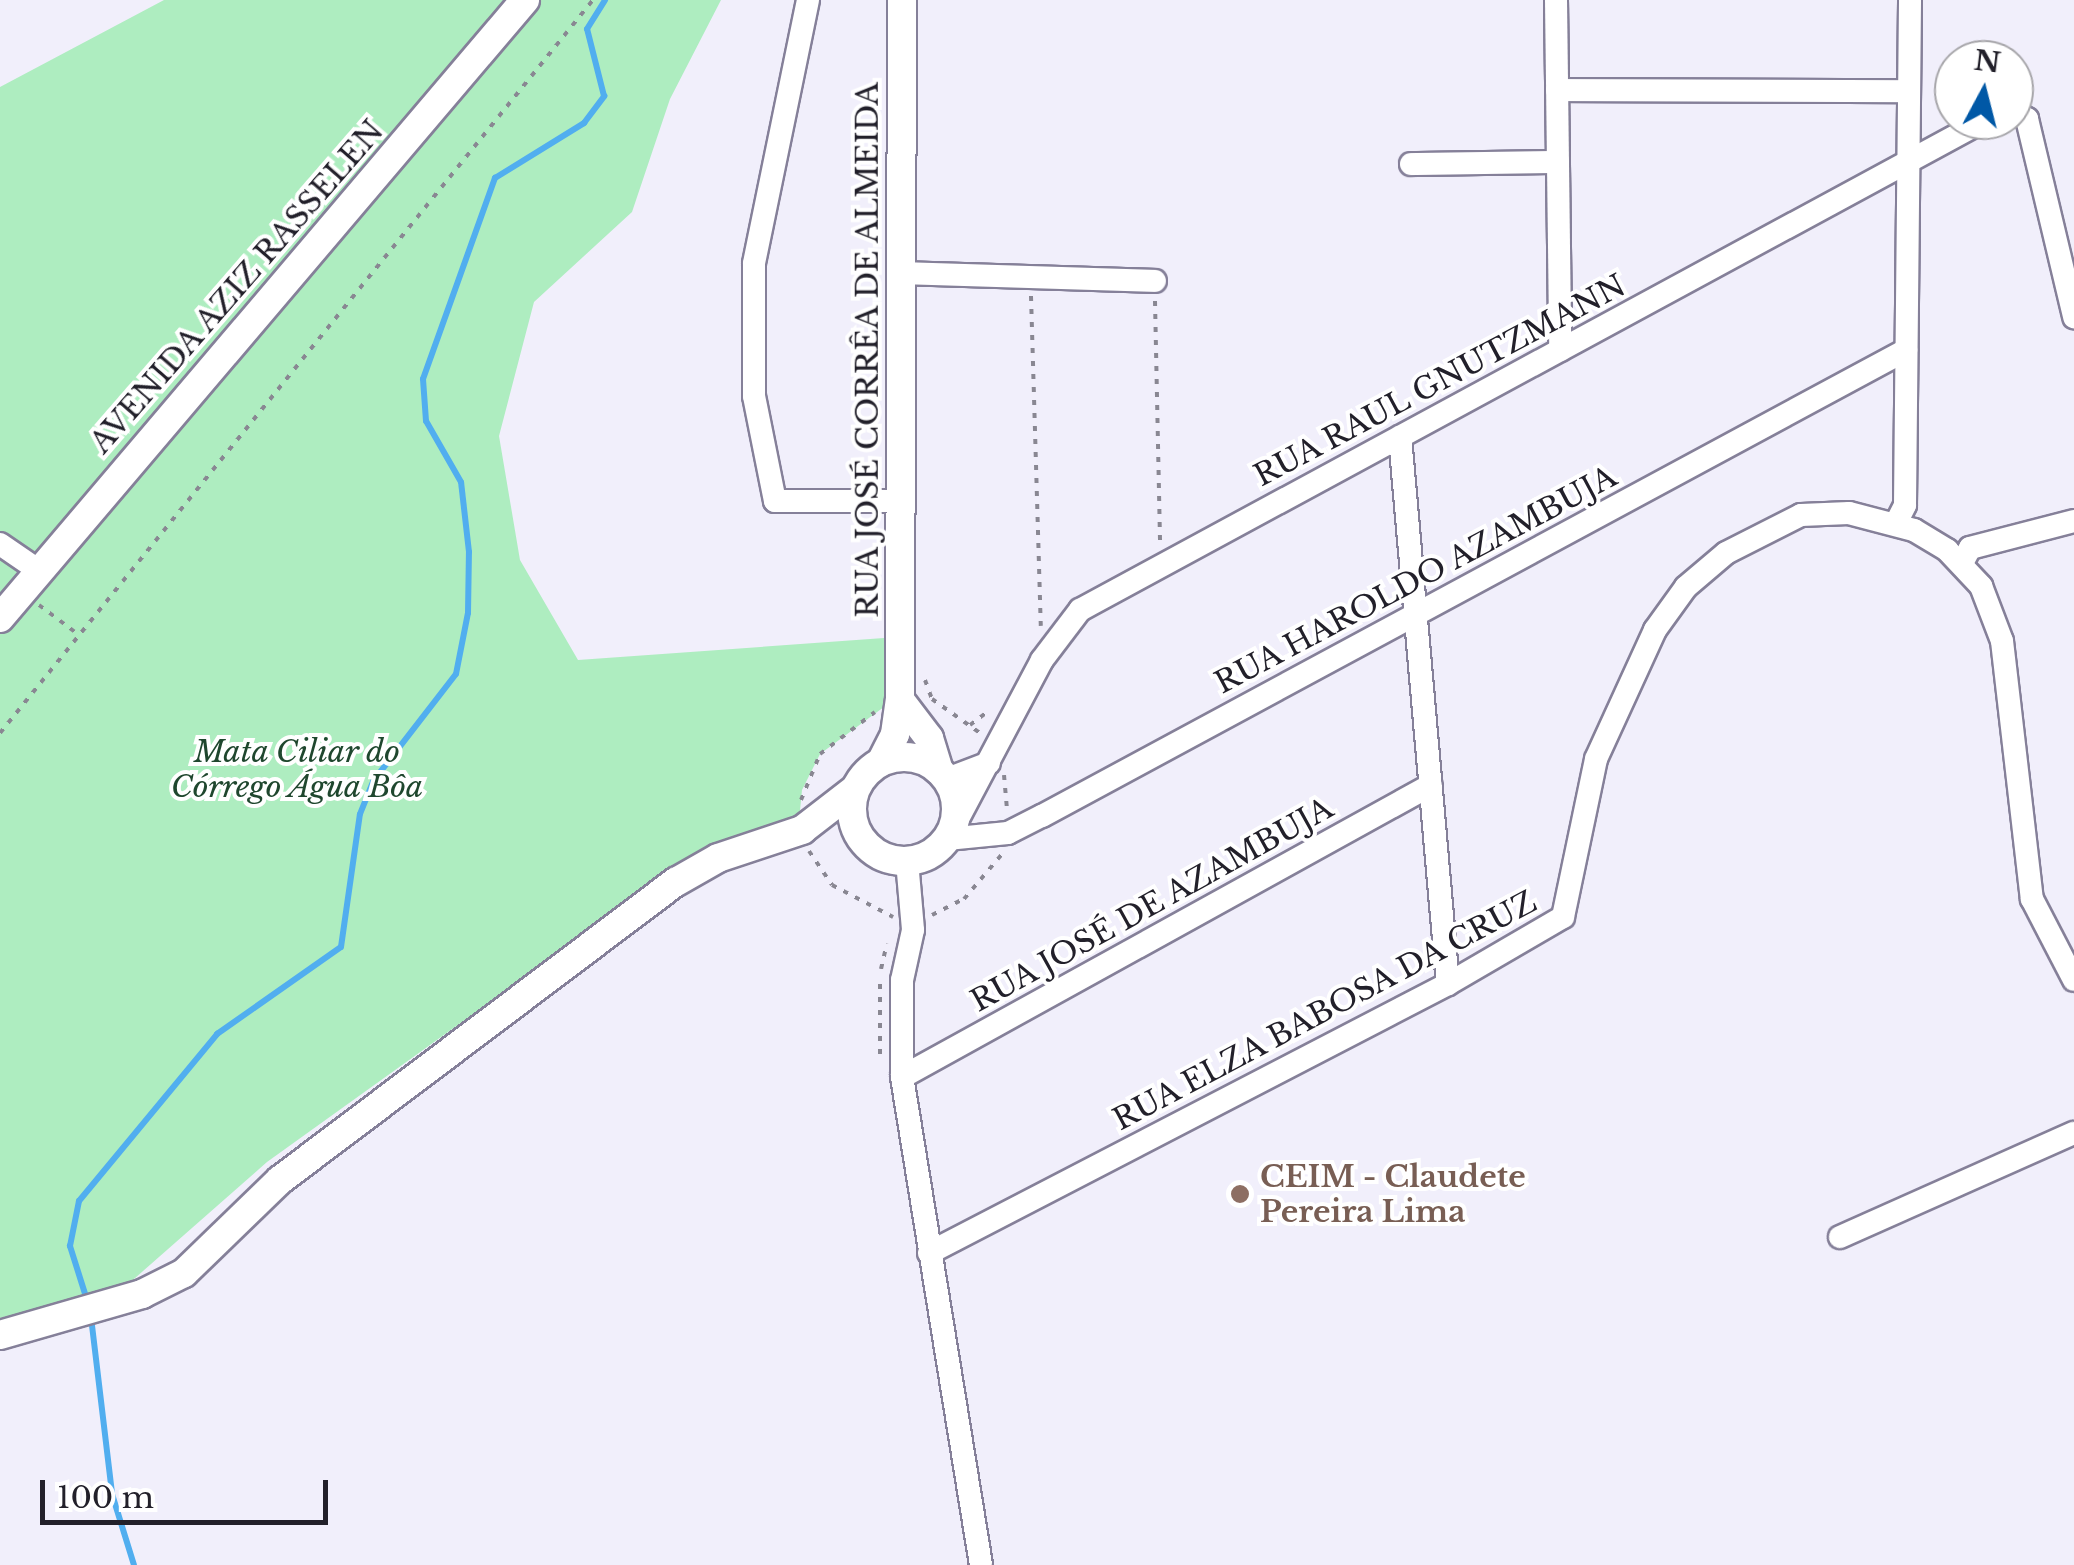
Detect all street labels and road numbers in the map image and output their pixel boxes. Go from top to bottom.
street label: RUA JOSÉ CORRÊA DE ALMEIDA [850,80,886,620]
street label: AVENIDA AZIZ RASSELEN [82,112,392,462]
street label: RUA RAUL GNUTZMANN [1247,267,1633,495]
street label: RUA HAROLDO AZAMBUJA [1208,458,1624,702]
street label: RUA JOSÉ DE AZAMBUJA [964,790,1340,1020]
street label: RUA ELZA BABOSA DA CRUZ [1105,883,1545,1139]

